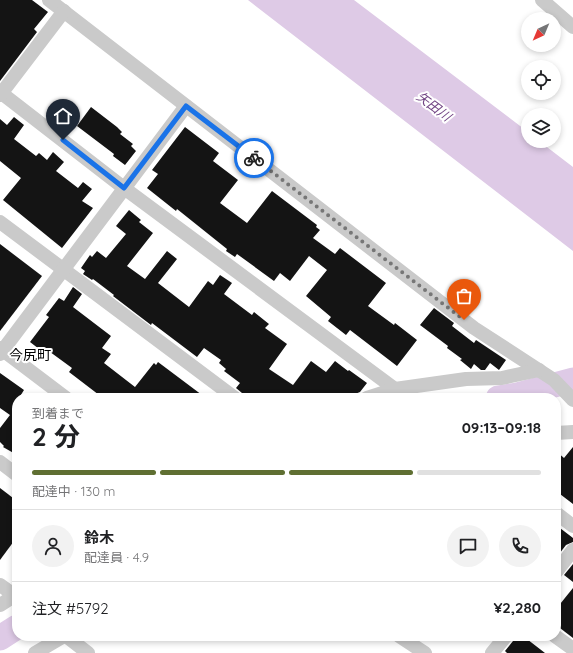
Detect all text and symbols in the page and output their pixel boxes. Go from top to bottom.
north arrow [521,12,561,52]
map controls [521,12,561,148]
button: locate [521,60,561,100]
water label: 矢田川 [414,88,456,125]
pin [46,99,80,140]
icon: home [52,105,74,127]
button: layers [521,108,561,148]
courier [234,138,274,178]
icon: bike [243,147,265,169]
pin [447,279,481,320]
icon: bag [453,285,475,307]
district label: 今尻町 [9,346,51,364]
text: 到着まで [32,405,84,421]
text: 09:13–09:18 [462,418,541,437]
text: 2 分 [32,420,80,453]
text: 配達中 · 130 m [32,483,115,499]
button: person [32,525,74,567]
button: chat [447,525,489,567]
button: phone [499,525,541,567]
text: 鈴木 [84,528,114,547]
text: 配達員 · 4.9 [84,549,149,565]
text: ¥2,280 [493,598,541,617]
text: 注文 #5792 [32,599,108,618]

